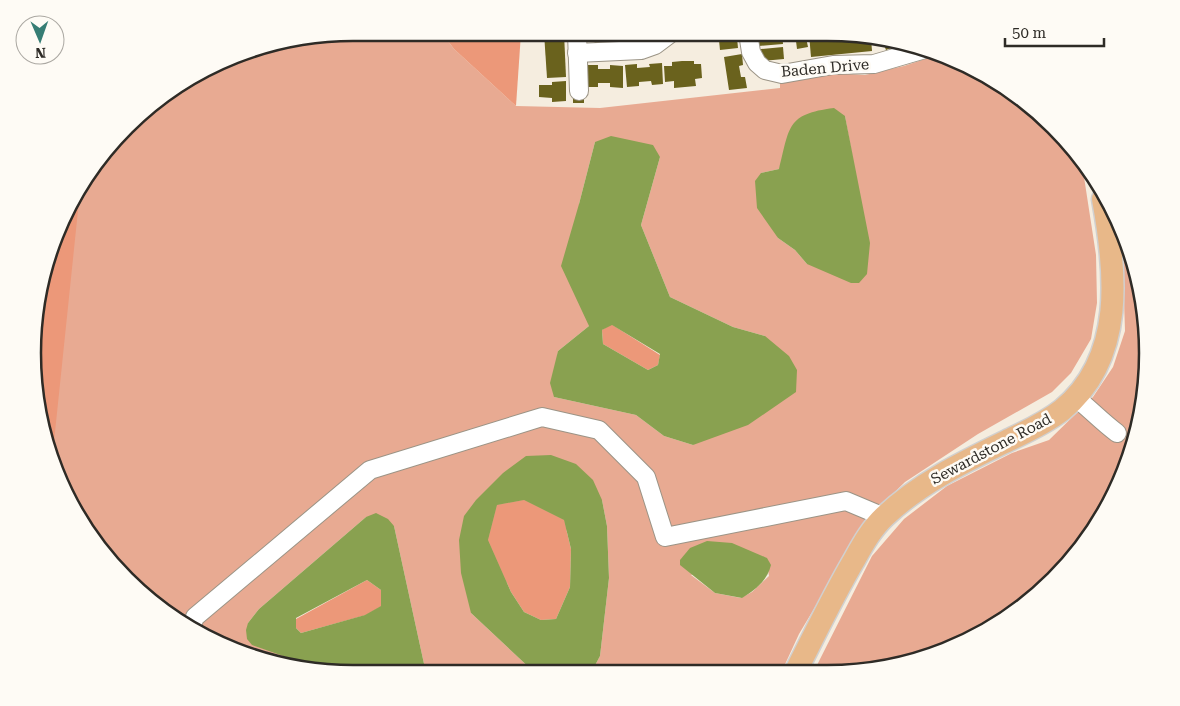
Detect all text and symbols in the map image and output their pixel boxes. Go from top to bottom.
north arrow [15,15,65,65]
scale bar [1005,15,1104,47]
text: 50 m [1012,24,1047,42]
text: N [35,45,46,61]
street label: Baden Drive [780,55,870,81]
street label: Sewardstone Road [928,409,1055,488]

